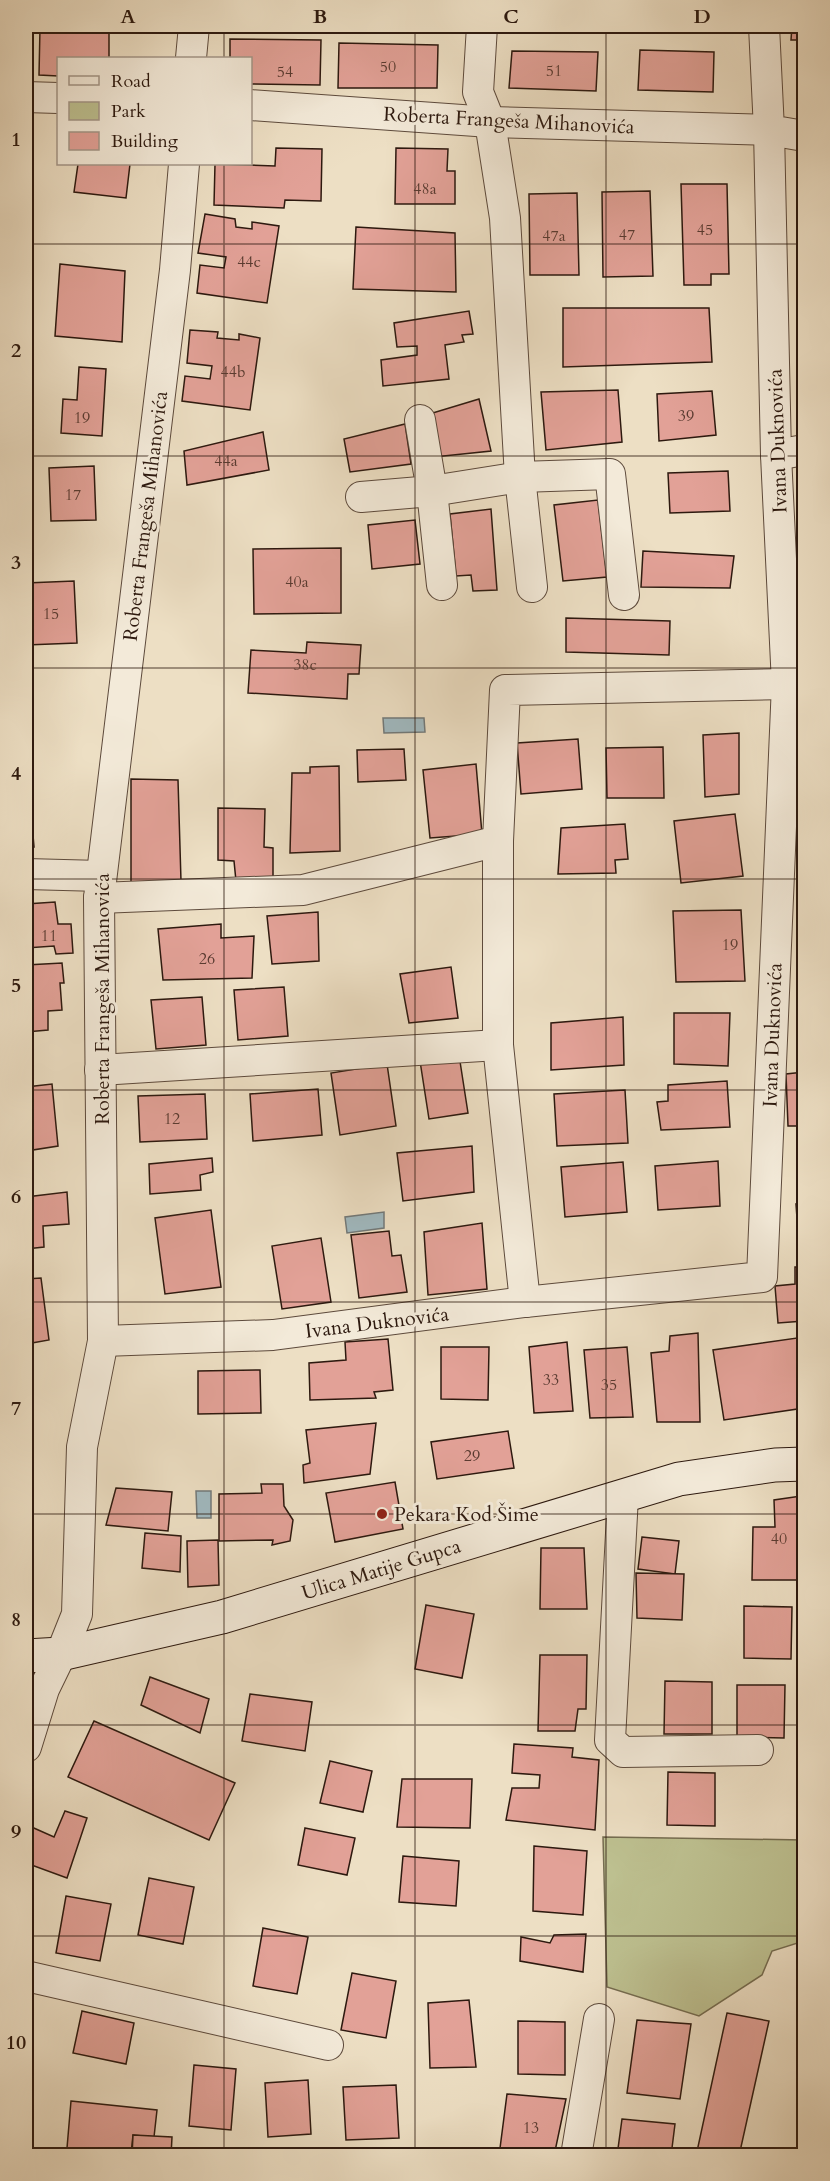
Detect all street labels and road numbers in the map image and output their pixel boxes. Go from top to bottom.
street label: Roberta Frangeša Mihanovića [383,100,636,141]
street label: Ivana Duknovića [761,368,794,514]
street label: Roberta Frangeša Mihanovića [117,389,174,643]
street label: Roberta Frangeša Mihanovića [89,873,116,1125]
street label: Ivana Duknovića [756,962,789,1108]
street label: Ivana Duknovića [304,1300,451,1345]
street label: Ulica Matije Gupca [298,1532,464,1606]

